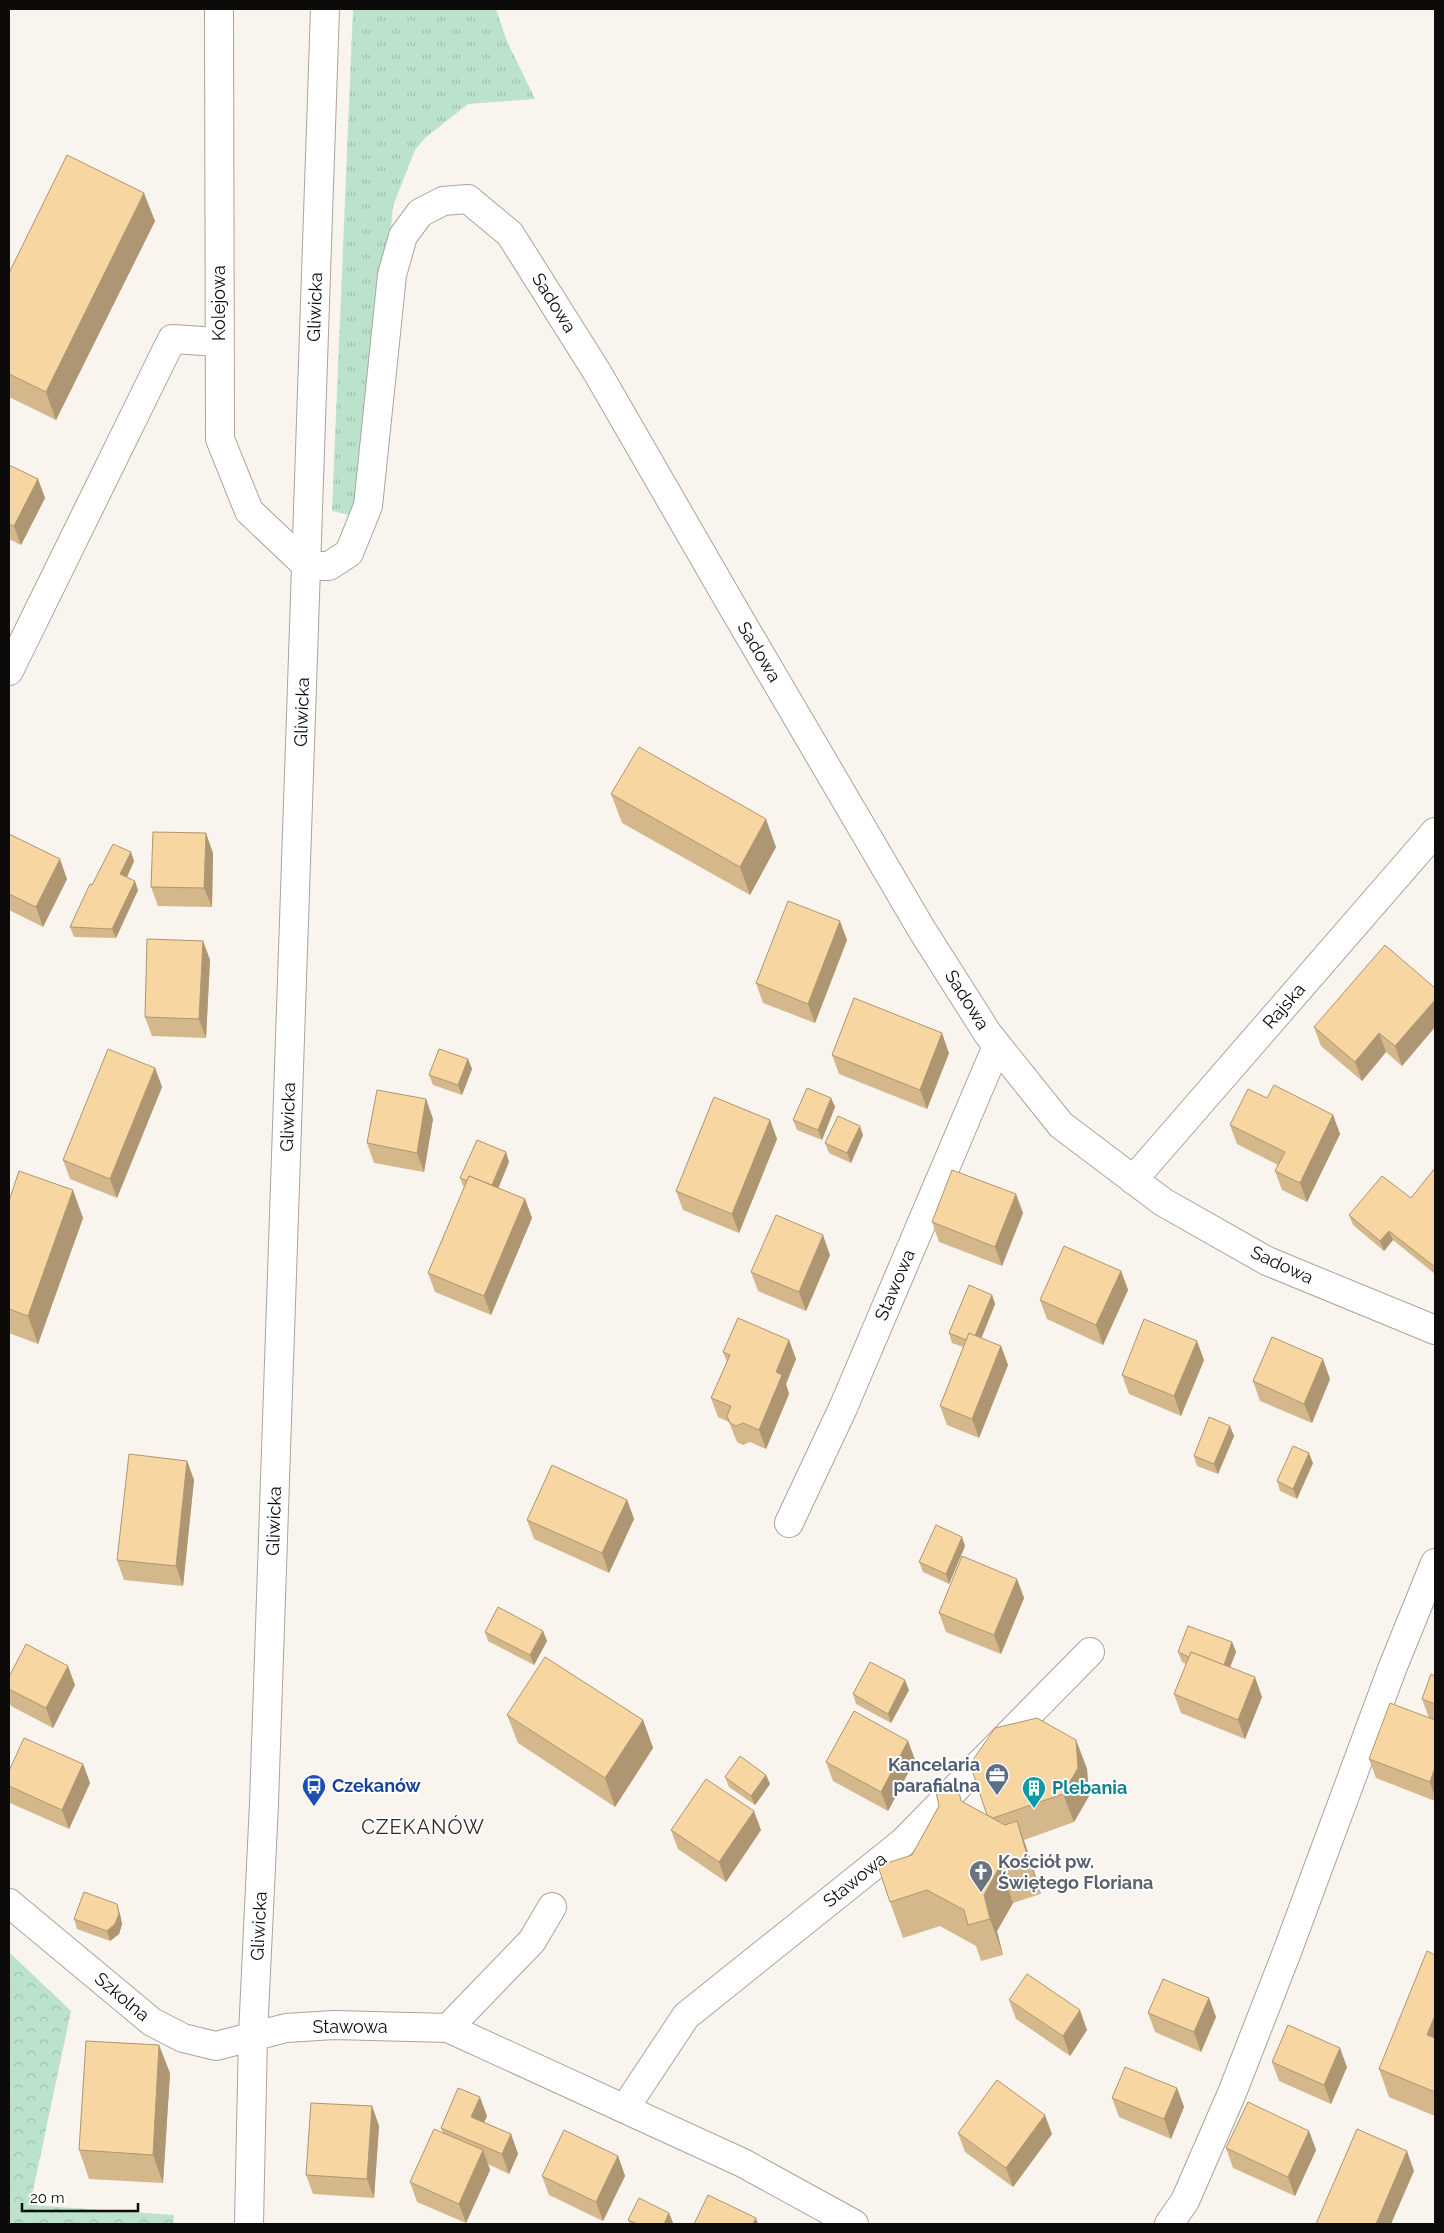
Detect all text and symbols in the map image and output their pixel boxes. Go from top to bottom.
street label: Kolejowa [208,265,229,341]
street label: Sadowa [528,269,581,337]
street label: Gliwicka [303,272,326,342]
street label: Sadowa [733,618,786,686]
street label: Gliwicka [290,677,313,747]
street label: Sadowa [941,966,994,1034]
street label: Rajska [1258,979,1309,1033]
street label: Gliwicka [276,1082,299,1152]
street label: Sadowa [1248,1241,1317,1288]
street label: Stawowa [870,1246,919,1324]
street label: Gliwicka [262,1486,285,1556]
place label: Kancelaria parafialna [888,1754,980,1796]
office icon: Kancelaria parafialna [984,1762,1010,1796]
bus stop icon: Czekanów [301,1773,327,1807]
place label: Czekanów [332,1775,422,1796]
building icon: Plebania [1021,1775,1047,1809]
place label: Plebania [1052,1777,1127,1798]
district label: CZEKANÓW [361,1815,485,1839]
street label: Stawowa [819,1848,891,1911]
place label: Kościół pw. Świętego Floriana [998,1851,1153,1893]
church icon: Kościół pw. Świętego Floriana [968,1859,994,1893]
street label: Gliwicka [246,1891,271,1961]
street label: Szkolna [91,1968,154,2025]
street label: Stawowa [312,2016,388,2037]
scale bar [22,2180,139,2212]
text: 20 m [30,2189,65,2207]

